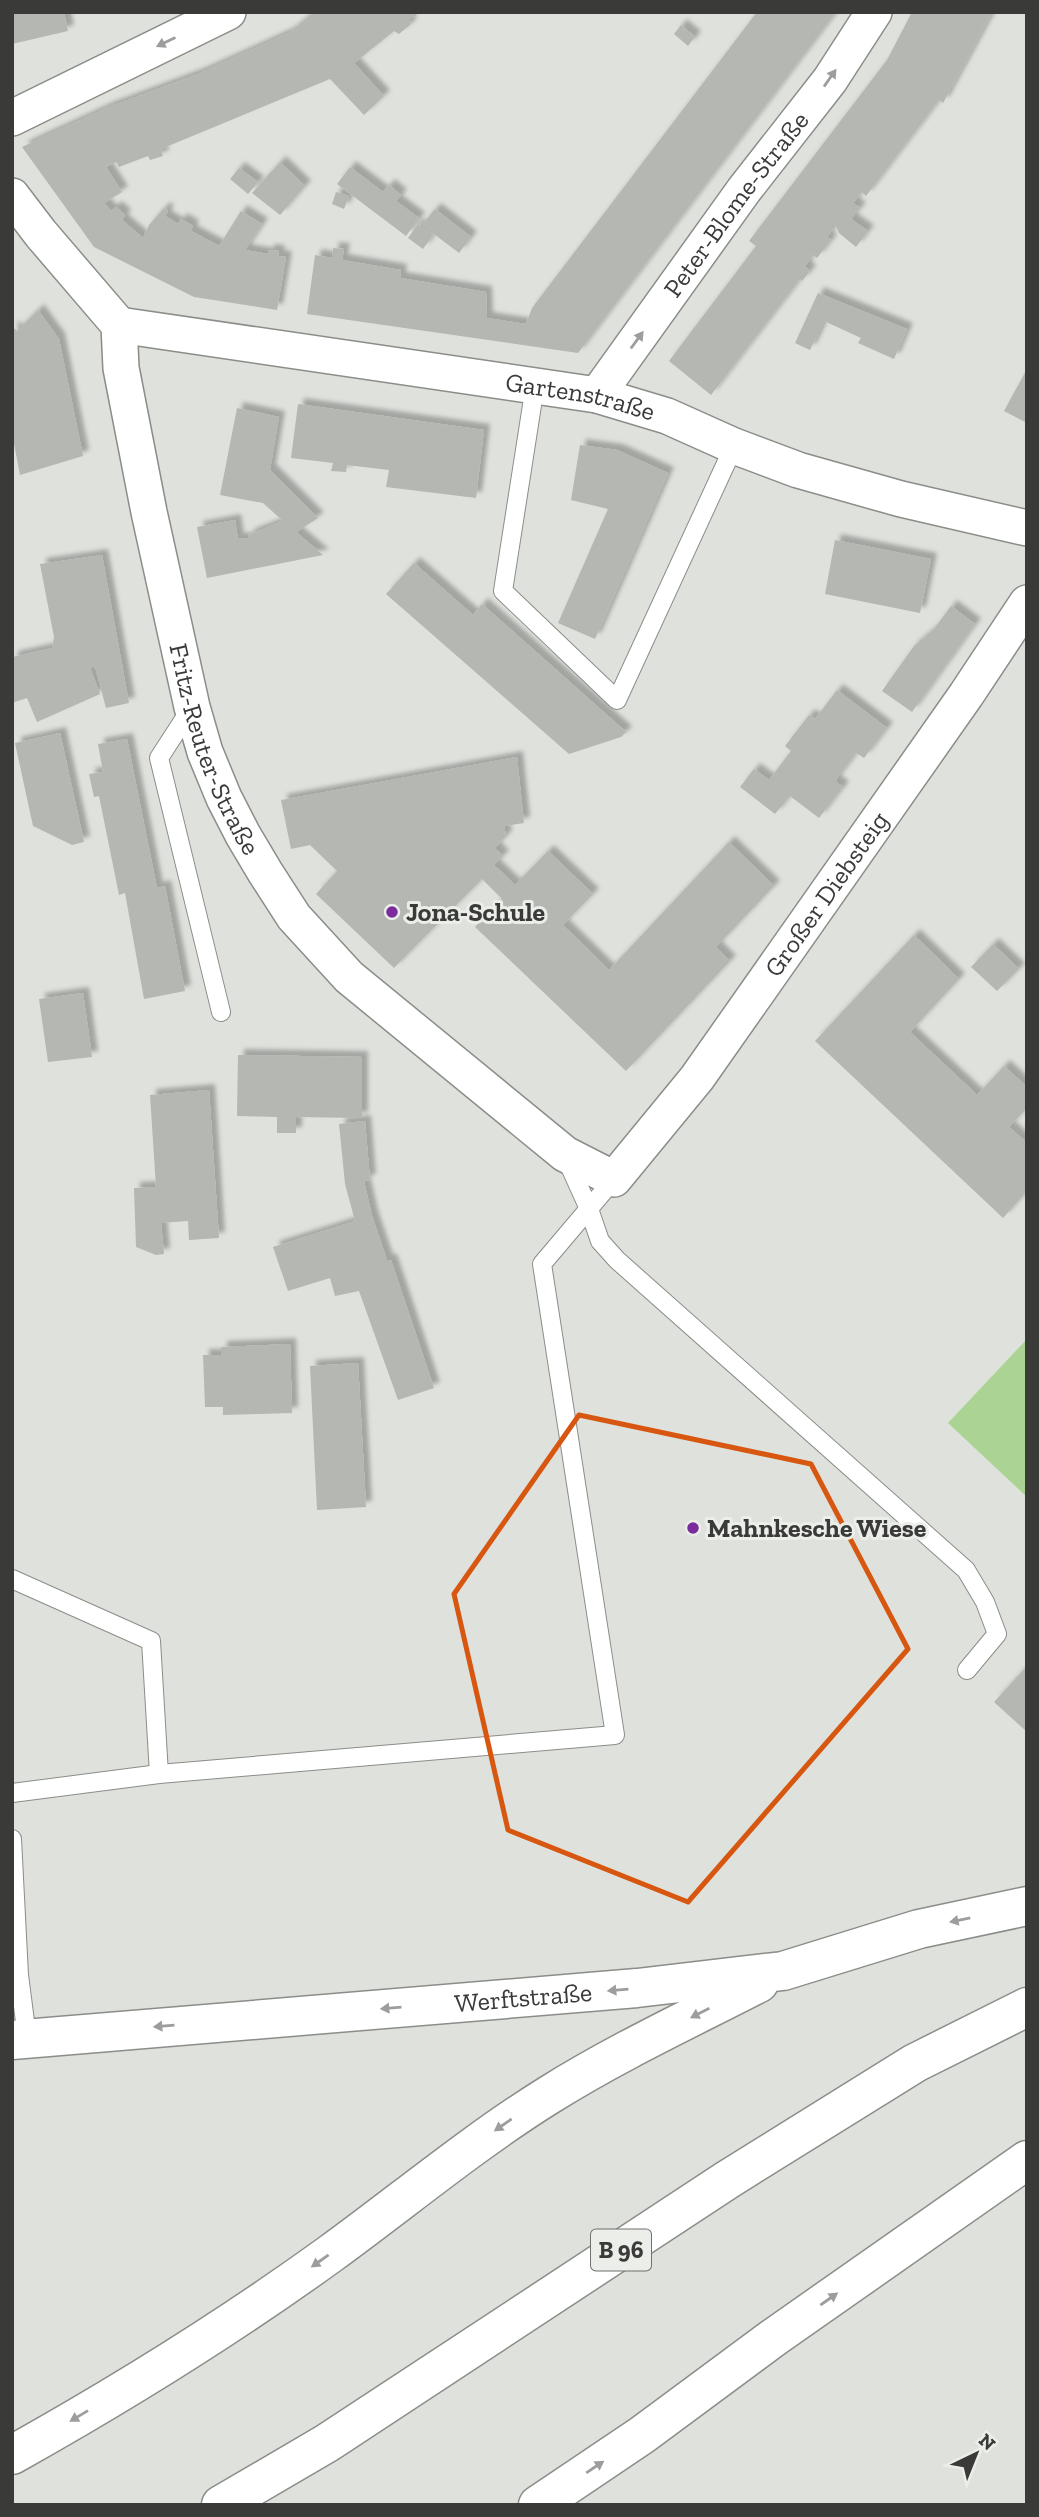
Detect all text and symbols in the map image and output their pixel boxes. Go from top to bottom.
one-way arrow [156,37,176,48]
one-way arrow [823,69,837,87]
street label: Peter-Blome-Straße [656,105,815,303]
one-way arrow [629,331,643,349]
street label: Gartenstraße [504,366,659,428]
street label: Fritz-Reuter-Straße [162,640,267,861]
street label: Großer Diebsteig [757,805,895,983]
place label: Jona-Schule [406,896,546,928]
marker: Jona-Schule [384,904,400,920]
place label: Mahnkesche Wiese [707,1512,927,1544]
marker: Mahnkesche Wiese [685,1520,701,1536]
one-way arrow [949,1915,971,1926]
street label: Werftstraße [453,1976,593,2019]
one-way arrow [606,1985,628,1996]
one-way arrow [380,2003,402,2014]
one-way arrow [690,2008,710,2019]
one-way arrow [153,2021,175,2032]
one-way arrow [493,2119,512,2132]
road number: B 96 [591,2230,651,2270]
one-way arrow [311,2254,329,2268]
one-way arrow [819,2293,838,2306]
one-way arrow [70,2410,89,2422]
north arrow [941,2419,1011,2489]
text: N [974,2429,1000,2455]
one-way arrow [586,2460,604,2474]

